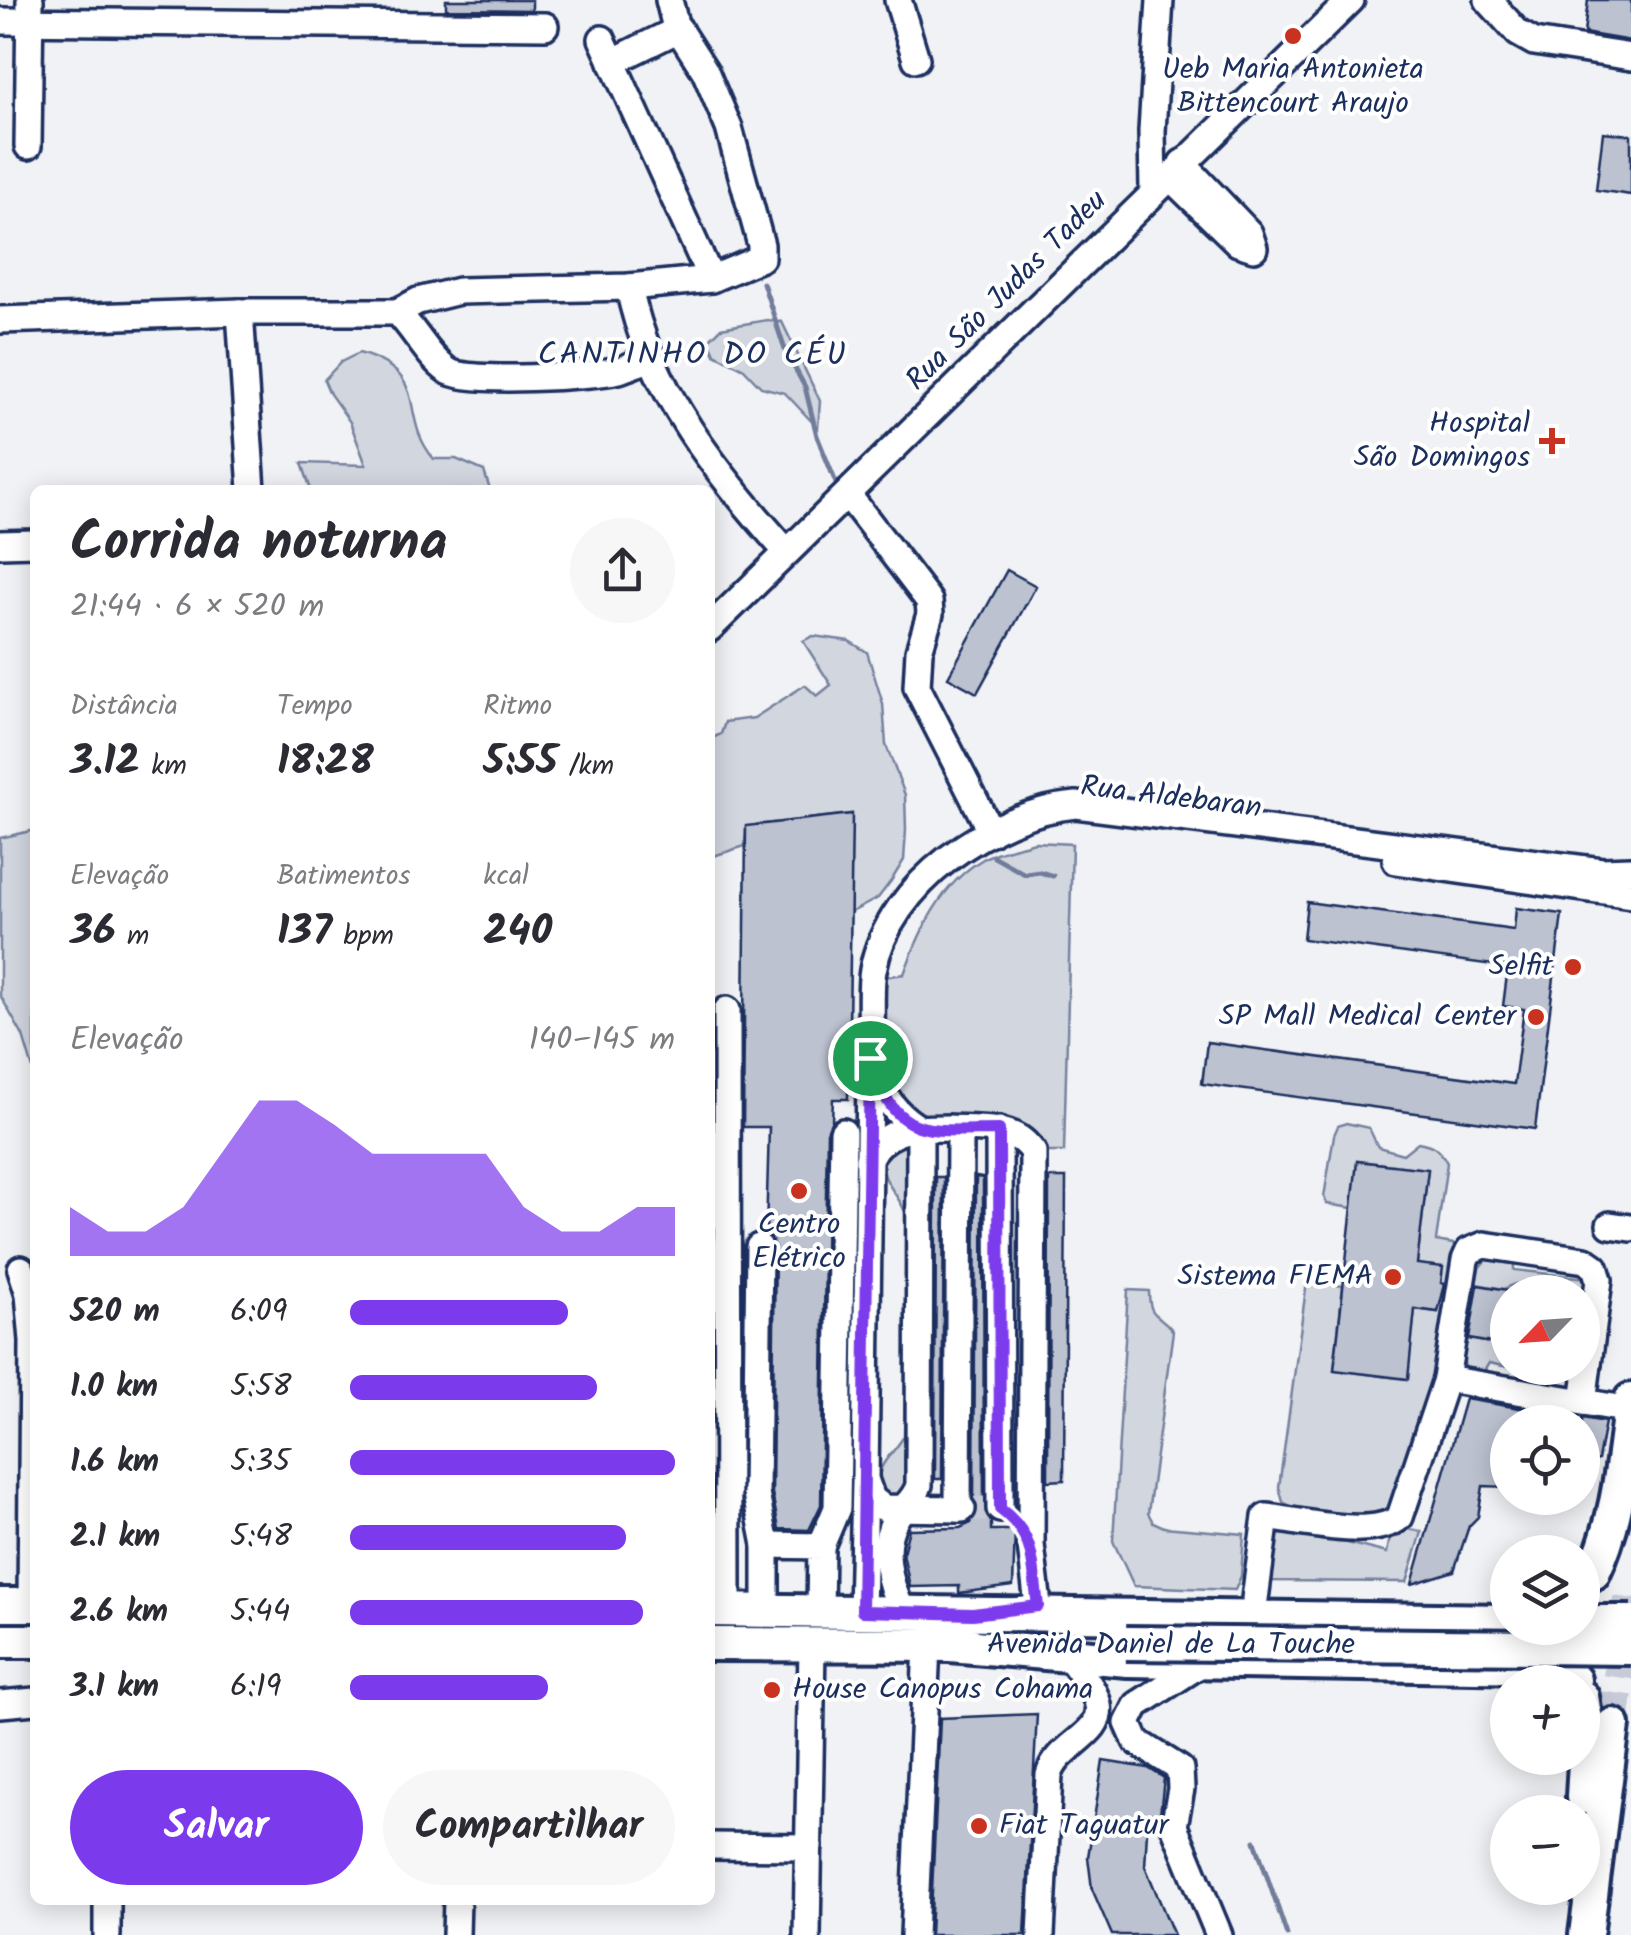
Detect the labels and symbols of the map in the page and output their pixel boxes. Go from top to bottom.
marker: Ueb Maria Antonieta Bittencourt Araujo [1282,25,1304,47]
place label: Ueb Maria Antonieta Bittencourt Araujo [1162,46,1424,128]
street label: Rua São Judas Tadeu [895,179,1119,403]
district label: CANTINHO DO CÉU [538,330,848,381]
place label: Hospital São Domingos [1354,400,1530,482]
marker: Hospital São Domingos [1539,428,1565,454]
street label: Rua Aldebaran [1078,763,1264,833]
place label: Selfit [1489,943,1553,991]
marker: Selfit [1562,956,1584,978]
place label: SP Mall Medical Center [1219,993,1518,1041]
marker: SP Mall Medical Center [1525,1006,1547,1028]
pin [828,1016,913,1101]
marker: Centro Elétrico [788,1180,810,1202]
place label: Centro Elétrico [752,1201,846,1283]
place label: Sistema FIEMA [1178,1253,1373,1301]
marker: Sistema FIEMA [1382,1266,1404,1288]
north arrow [1490,1275,1600,1385]
street label: Avenida Daniel de La Touche [987,1621,1355,1669]
place label: House Canopus Cohama [792,1666,1093,1714]
marker: House Canopus Cohama [761,1679,783,1701]
place label: Fiat Taguatur [999,1802,1170,1850]
marker: Fiat Taguatur [968,1815,990,1837]

